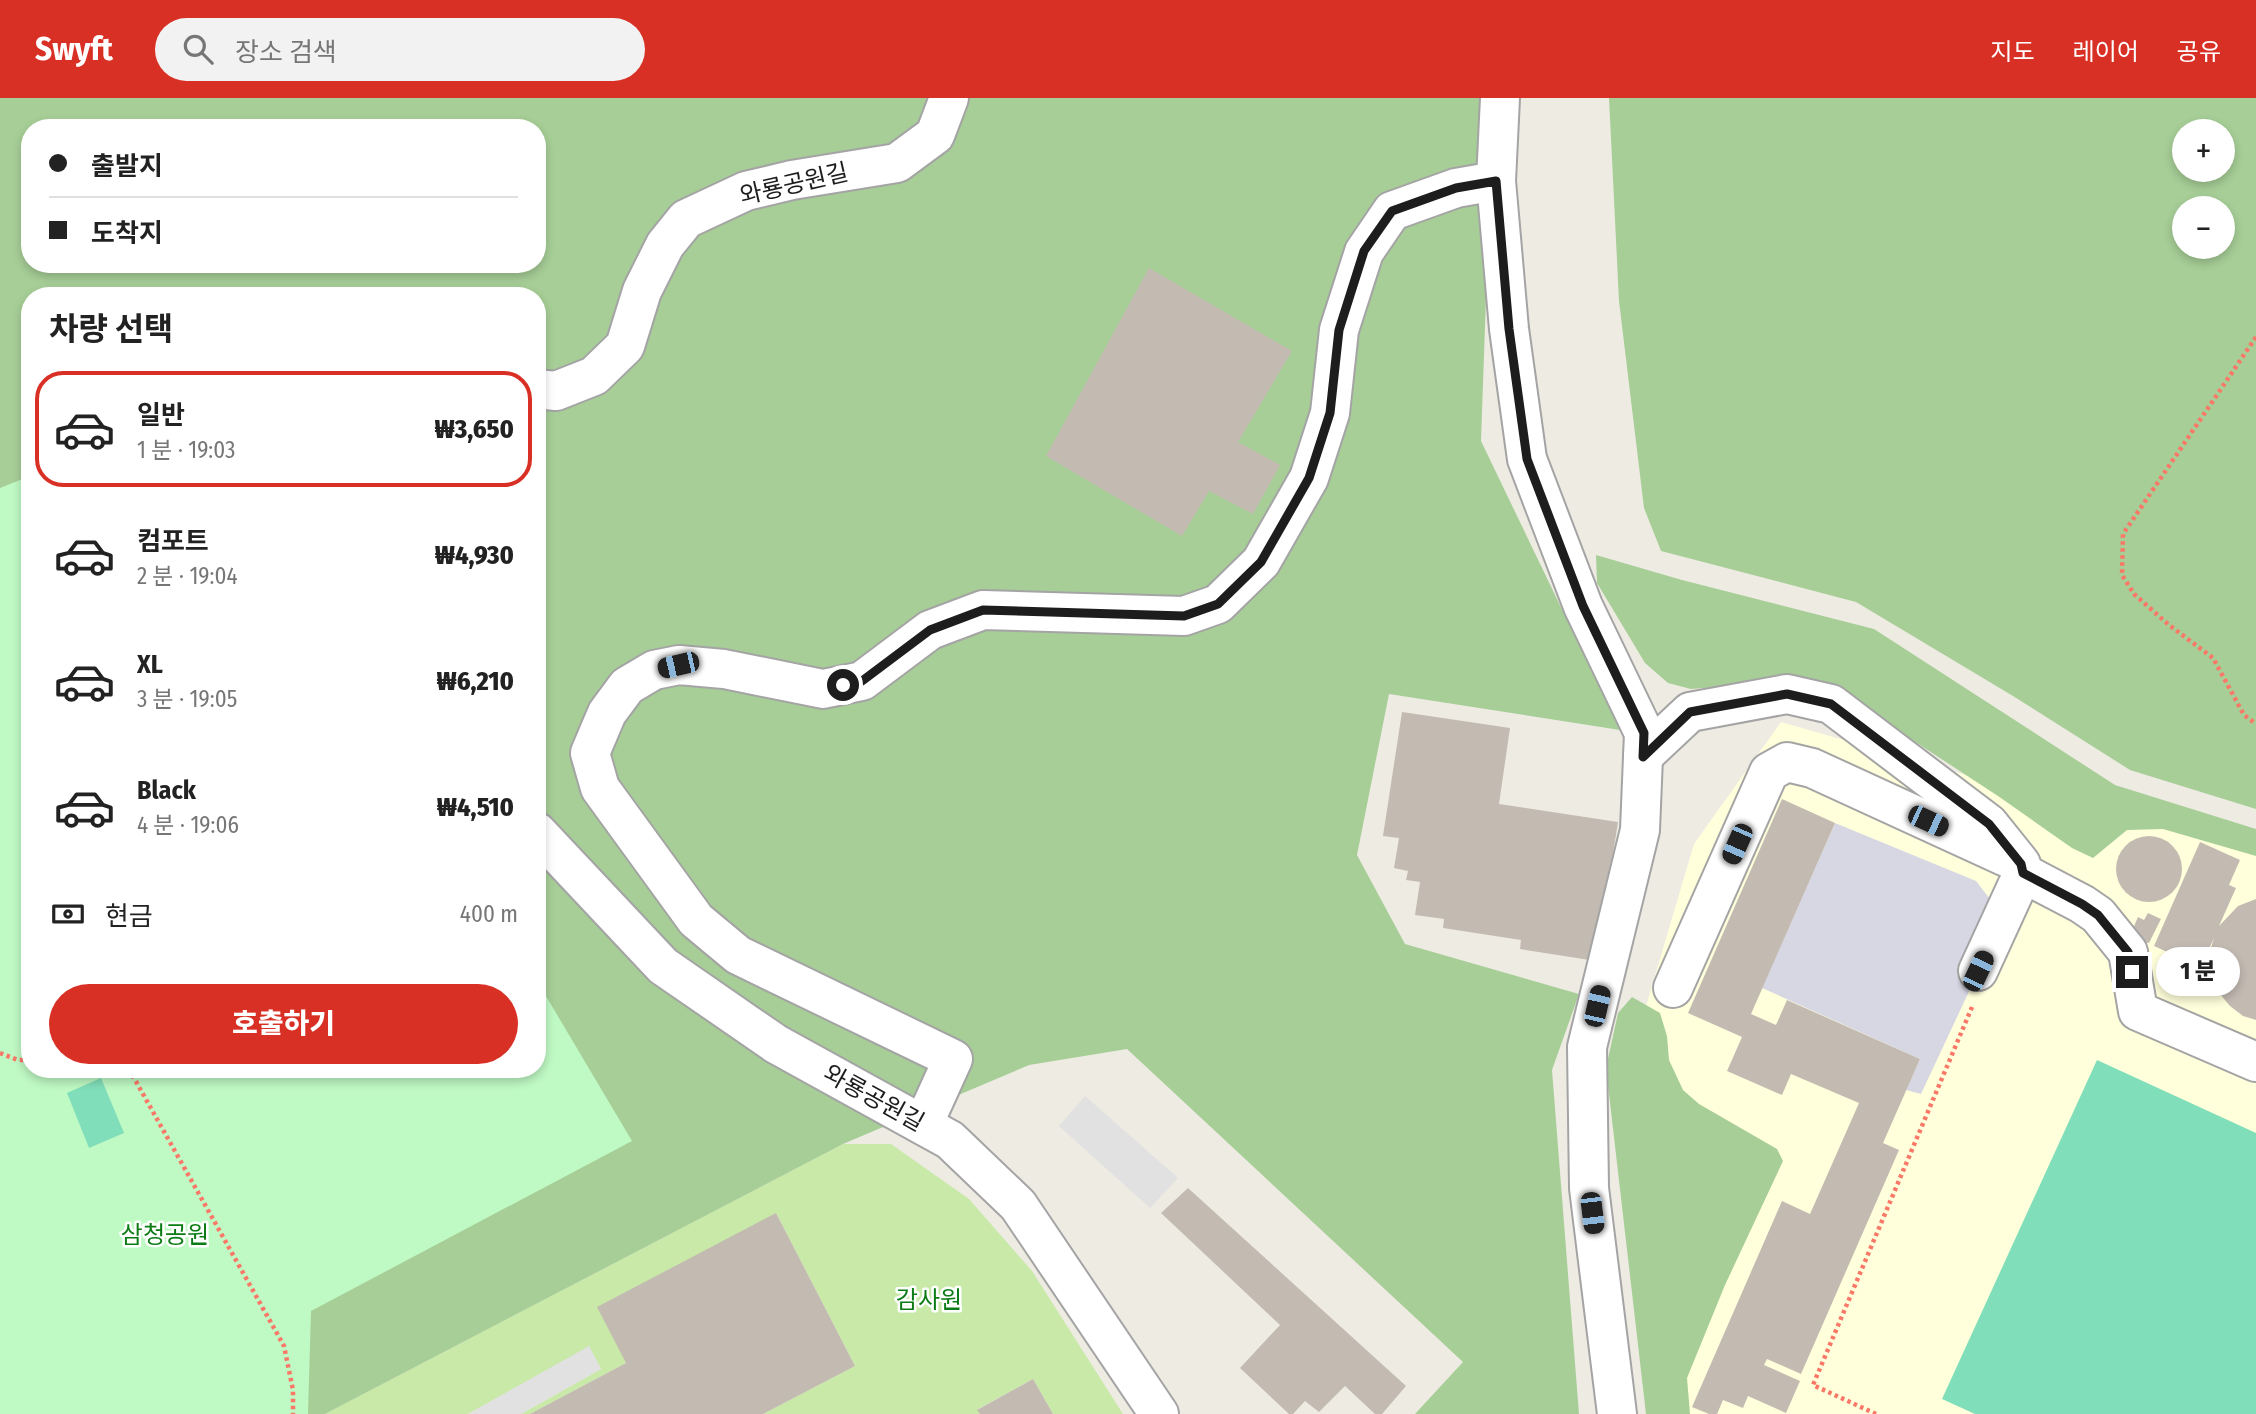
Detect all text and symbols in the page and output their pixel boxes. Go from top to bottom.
search box [155,18,645,81]
text: Swyft [35,29,113,69]
icon: search [179,30,217,68]
text: 장소 검색 [235,37,337,68]
text: 지도 [1990,38,2035,66]
text: 레이어 [2073,38,2139,66]
text: 공유 [2177,38,2221,66]
map controls [2172,119,2235,259]
button: + [2172,119,2235,182]
text: 출발지 [91,151,163,182]
street label: 와룡공원길 [737,158,851,210]
button: − [2172,196,2235,259]
text: 도착지 [91,218,163,249]
text: 차량 선택 [49,310,173,348]
icon: car [53,398,116,461]
text: 일반 [137,400,185,431]
text: ₩3,650 [434,414,514,445]
text: 1 분 · 19:03 [137,436,235,464]
icon: car [53,524,116,587]
text: 컴포트 [137,526,209,557]
text: ₩4,930 [435,540,514,571]
text: 2 분 · 19:04 [137,562,238,590]
text: XL [137,649,163,680]
icon: car [53,650,116,713]
car [656,650,701,680]
text: ₩6,210 [437,666,514,697]
route start [827,669,859,701]
text: 3 분 · 19:05 [137,685,237,713]
text: Black [137,775,196,806]
icon: car [53,776,116,839]
text: ₩4,510 [437,792,514,823]
car [1905,803,1952,839]
text: 4 분 · 19:06 [137,811,239,839]
car [1719,821,1756,867]
icon: cash [49,895,87,933]
text: 400 m [460,900,518,928]
text: 현금 [105,901,153,932]
car [1960,948,1997,994]
callout: 1 분 [2156,948,2240,996]
route end [2116,956,2148,988]
text: 1 분 [2180,957,2216,985]
car [1583,983,1612,1029]
button: 호출하기 [49,984,518,1064]
street label: 와룡공원길 [819,1059,929,1137]
car [1580,1191,1605,1235]
park label: 삼청공원 [121,1221,209,1249]
park label: 감사원 [896,1286,962,1314]

